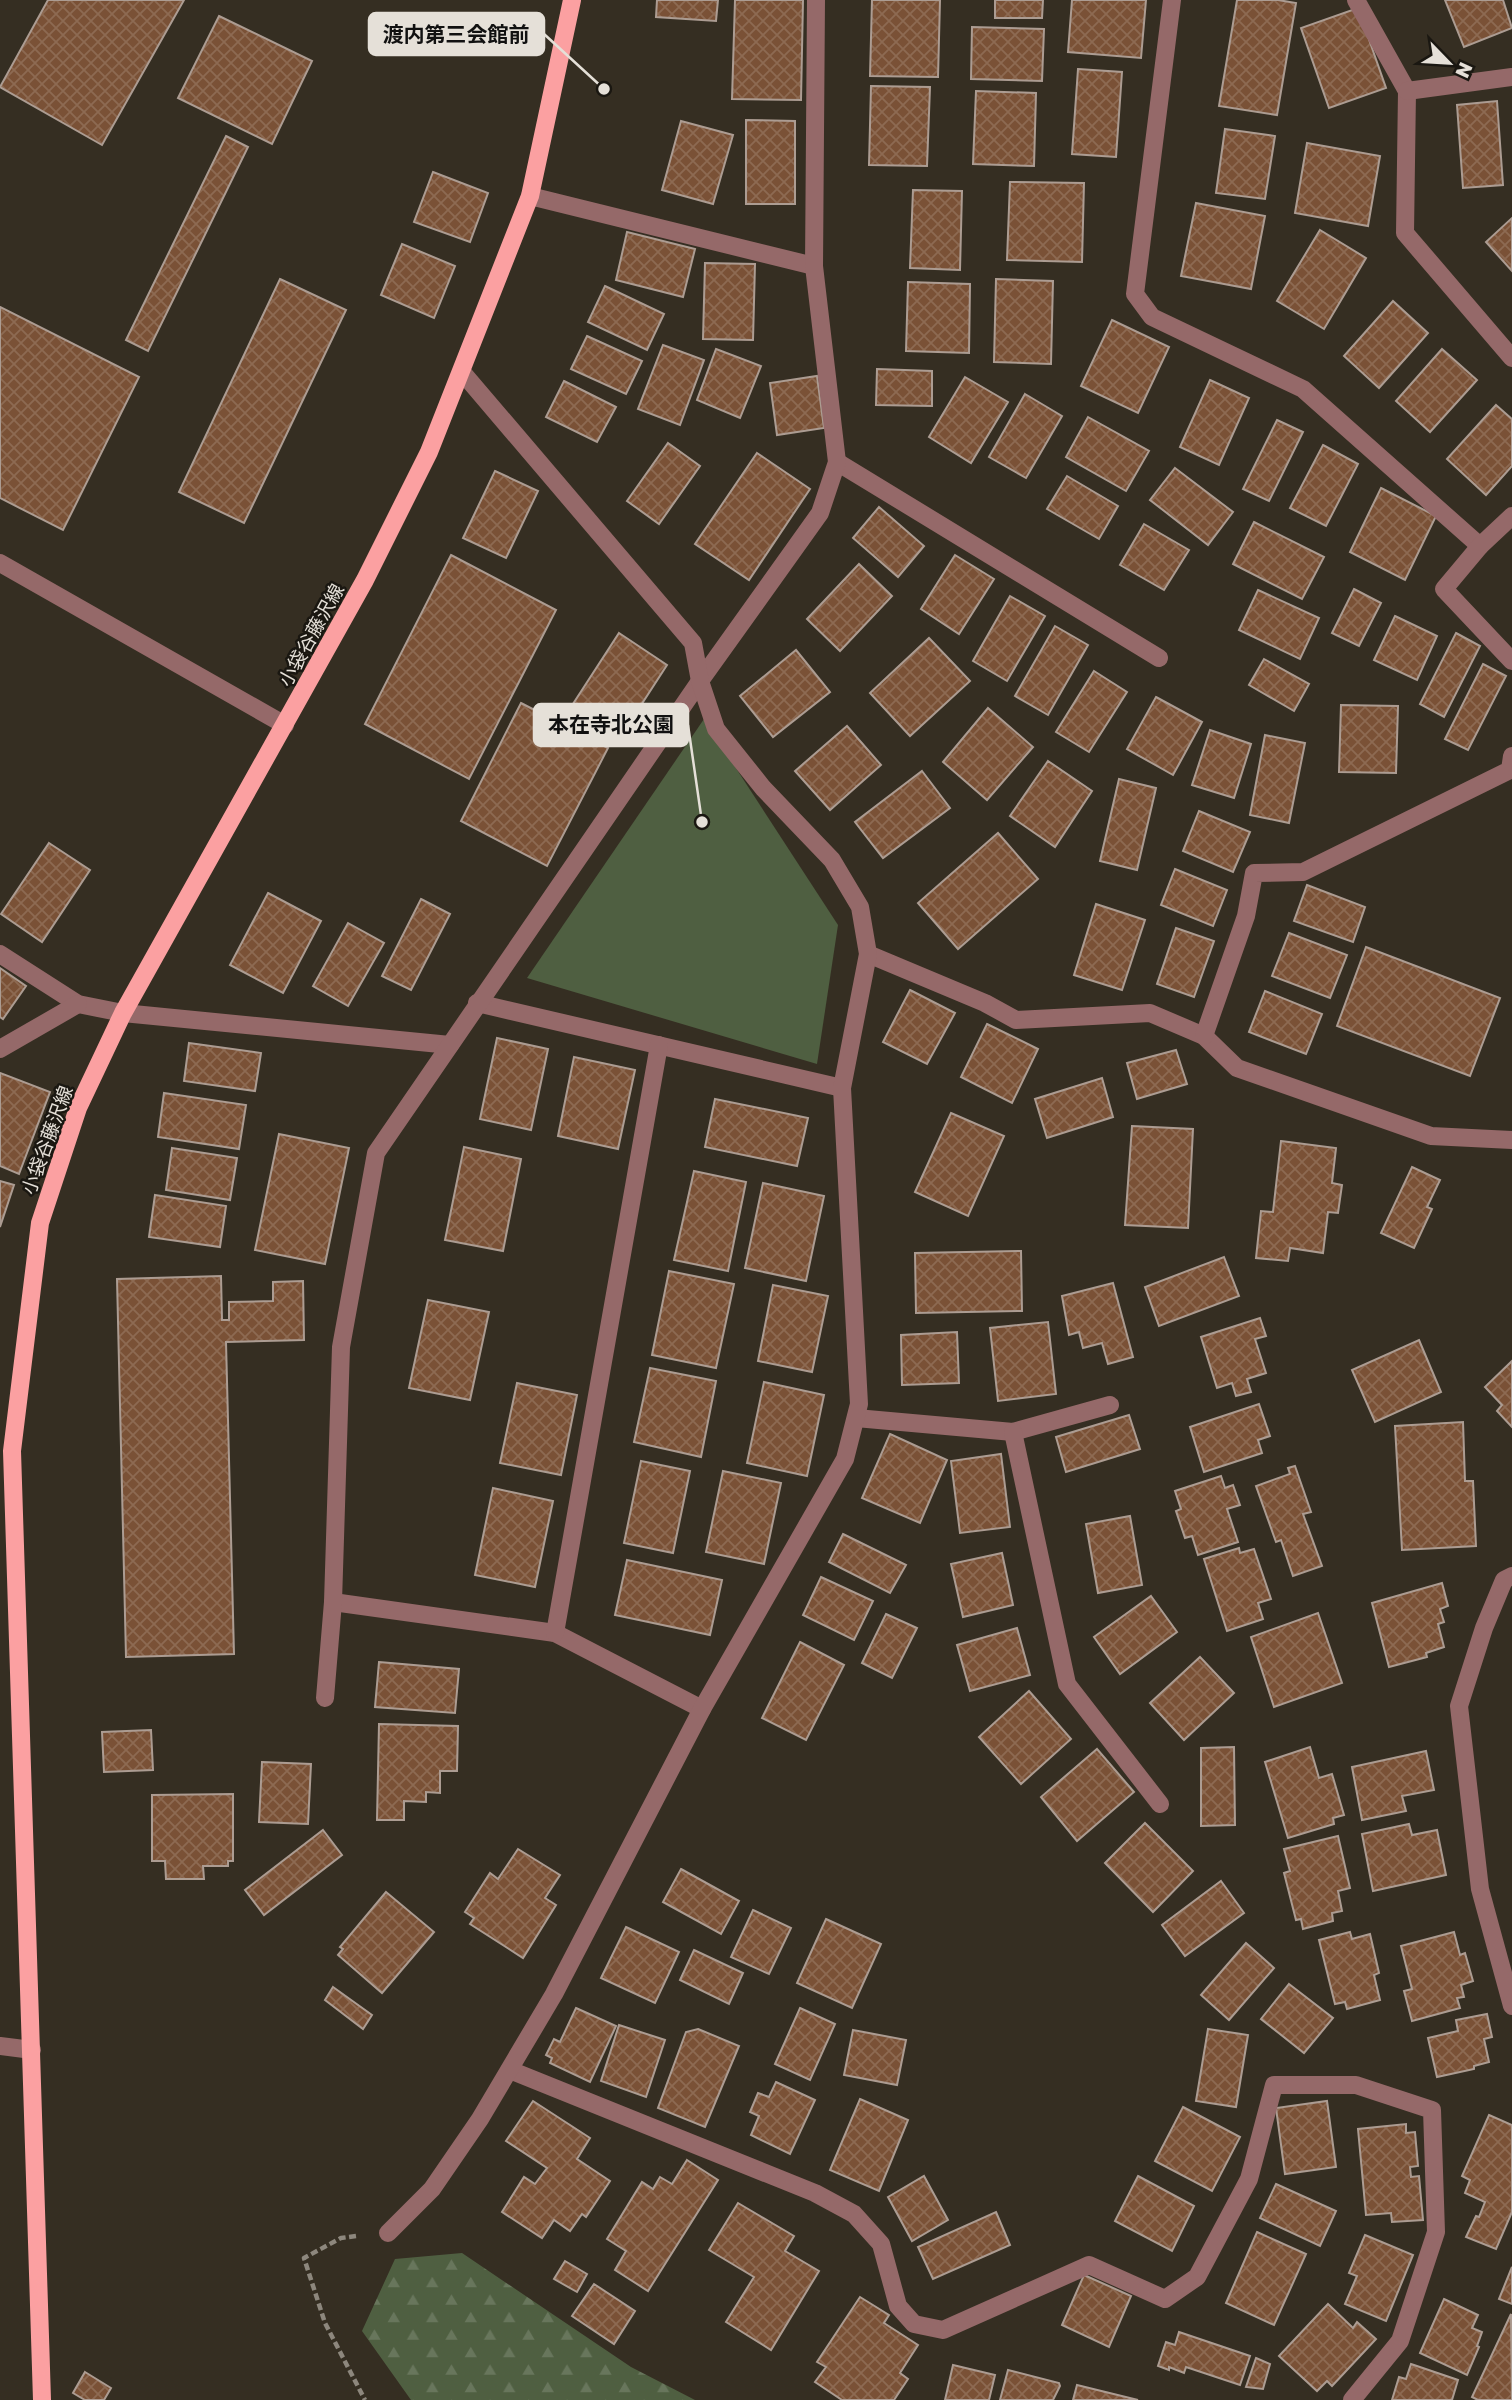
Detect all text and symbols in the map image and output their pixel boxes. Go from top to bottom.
callout: 渡内第三会館前 [369,13,544,55]
text: 渡内第三会館前 [383,21,530,47]
north arrow [1414,28,1484,98]
text: N [1451,59,1478,82]
street label: 小袋谷藤沢線 [273,579,348,690]
callout: 本在寺北公園 [534,704,688,746]
text: 本在寺北公園 [548,711,674,737]
street label: 小袋谷藤沢線 [16,1082,77,1197]

